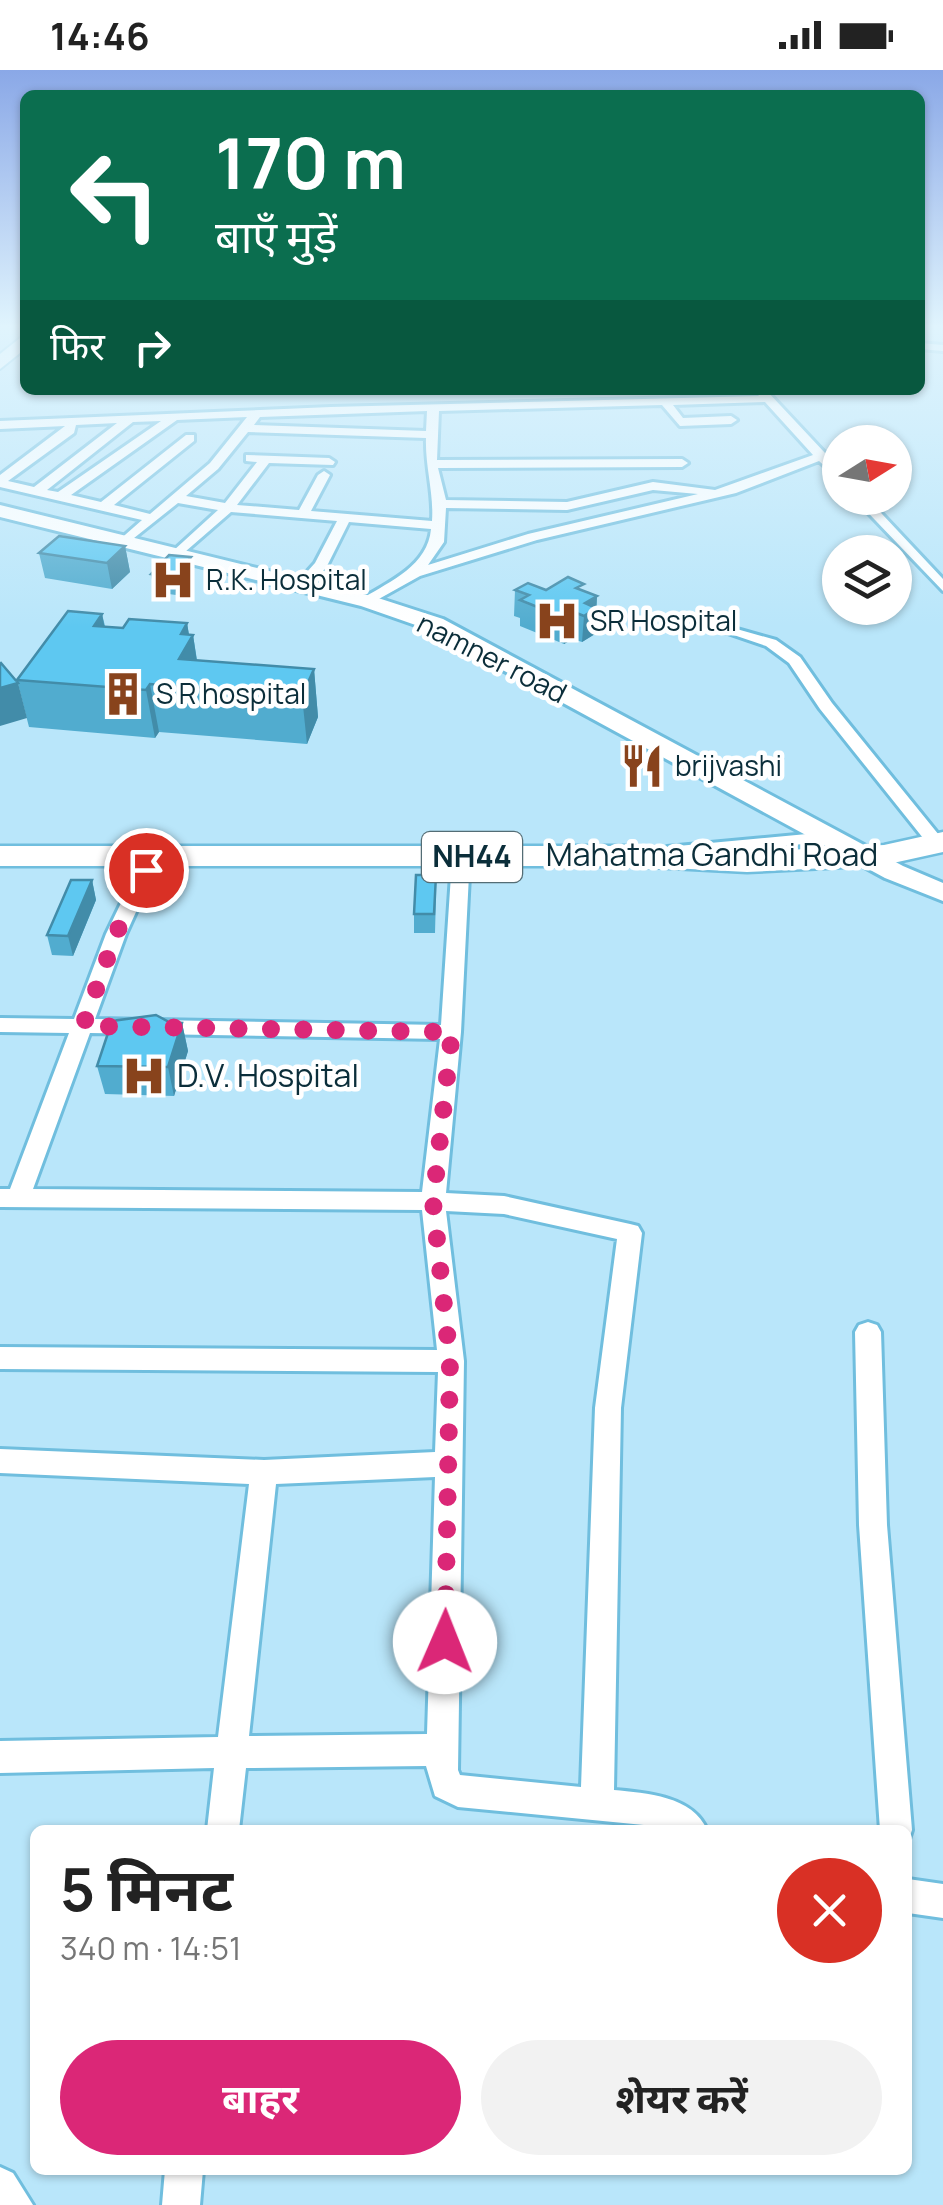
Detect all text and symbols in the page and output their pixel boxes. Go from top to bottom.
text: 14:46 [50,9,150,61]
text: 170 m [215,114,406,210]
icon: left [50,130,180,260]
text: बाएँ मुड़ें [215,205,337,267]
text: फिर [50,319,105,371]
icon: right [125,320,180,375]
north arrow [822,425,912,515]
map controls [822,425,912,625]
button: layers [822,535,912,625]
hospital icon: R.K. Hospital [149,556,197,604]
place label: R.K. Hospital [206,560,367,598]
hospital icon: SR Hospital [533,597,581,645]
place label: SR Hospital [590,601,737,639]
street label: namner road [411,603,574,711]
building icon: S R hospital [99,670,147,718]
place label: S R hospital [156,674,306,712]
restaurant icon: brijvashi [618,742,666,790]
place label: brijvashi [675,746,782,784]
pin [104,828,189,913]
road number: NH44 [422,832,522,882]
street label: Mahatma Gandhi Road [546,832,878,876]
icon: arrive [119,843,174,898]
hospital icon: D.V. Hospital [120,1052,168,1100]
place label: D.V. Hospital [177,1053,359,1097]
position arrow [393,1590,497,1694]
text: 5 मिनट [60,1847,233,1929]
button: close [777,1858,882,1963]
text: 340 m · 14:51 [60,1926,242,1970]
button: बाहर [60,2040,461,2155]
button: शेयर करें [481,2040,882,2155]

